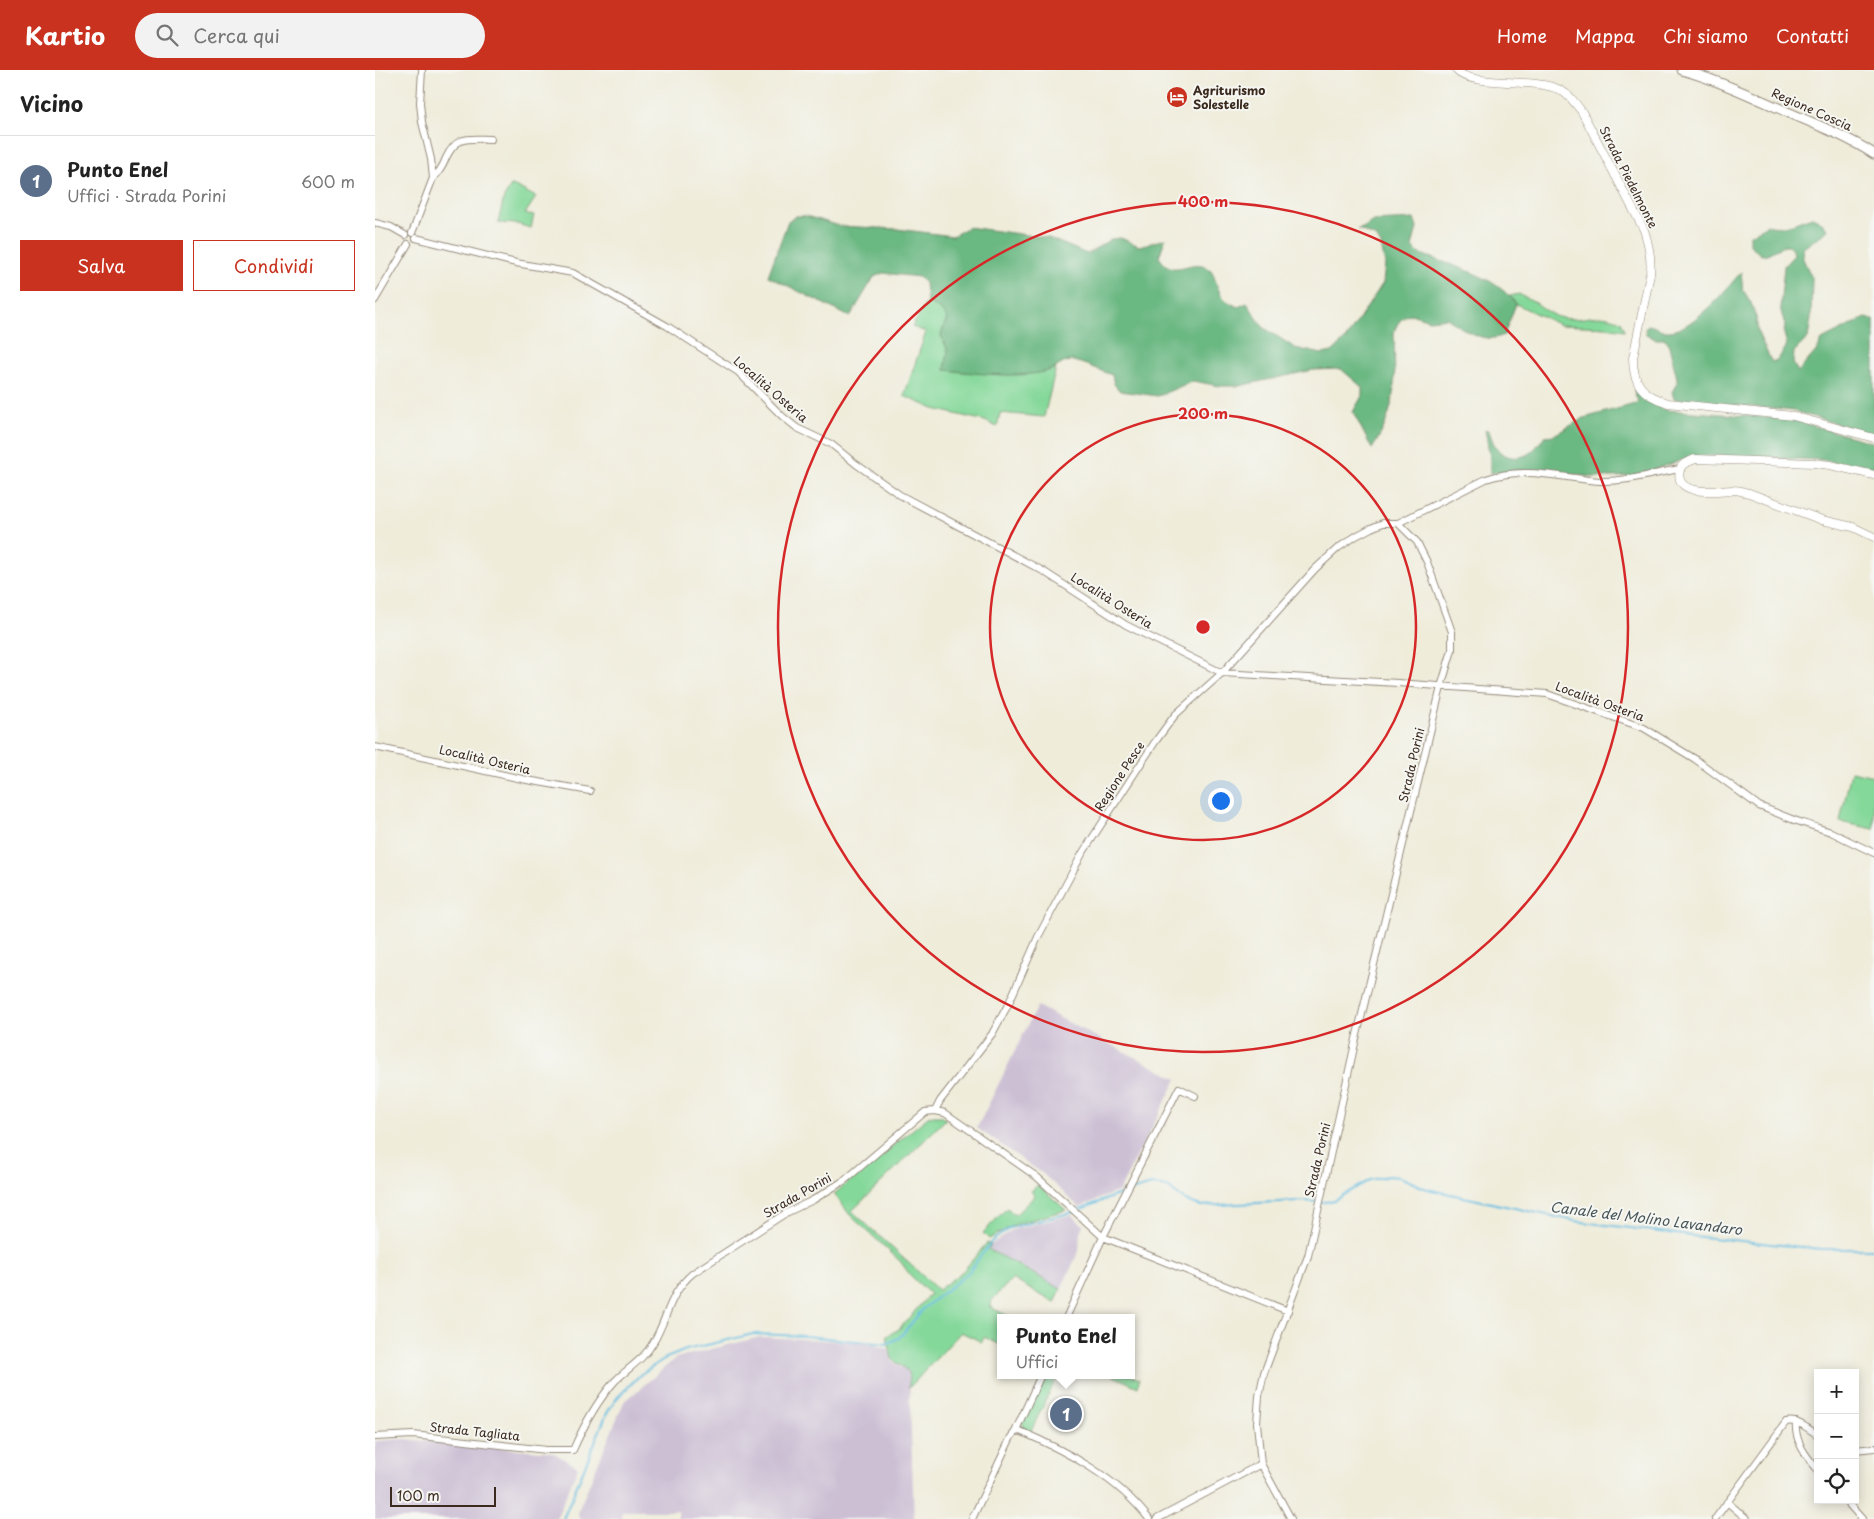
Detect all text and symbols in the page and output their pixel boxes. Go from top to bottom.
search box [135,13,485,58]
text: Kartio [25,17,105,53]
icon: search [153,21,181,49]
text: Cerca qui [193,21,280,49]
text: Home [1497,22,1547,49]
text: Mappa [1575,22,1635,49]
text: Chi siamo [1663,22,1748,49]
text: Contatti [1776,22,1849,49]
place label: Agriturismo Solestelle [1193,81,1265,113]
street label: Regione Coscia [1769,83,1856,135]
hotel icon: Agriturismo Solestelle [1165,85,1189,109]
text: Vicino [20,87,83,119]
street label: Strada Piedelmonte [1595,123,1663,232]
text: Punto Enel [67,155,168,183]
text: 1 [32,169,40,193]
text: 600 m [301,169,355,193]
text: Uffici · Strada Porini [67,183,226,207]
text: 400 m [1178,189,1228,212]
button: Salva [20,240,183,291]
button: Condividi [193,240,355,291]
street label: Località Osteria [730,352,812,427]
text: 200 m [1178,401,1228,424]
street label: Località Osteria [1068,568,1157,633]
centre of rings [1194,618,1212,636]
street label: Località Osteria [1553,677,1647,726]
street label: Strada Porini [1394,726,1428,804]
street label: Regione Pesce [1090,738,1148,814]
street label: Località Osteria [438,740,533,778]
your location [1208,788,1234,814]
street label: Strada Porini [1300,1121,1334,1199]
street label: Strada Porini [759,1168,835,1222]
water label: Canale del Molino Lavandaro [1549,1196,1744,1240]
popup [997,1314,1135,1379]
text: Punto Enel [1015,1321,1117,1349]
text: Uffici [1015,1349,1058,1373]
map controls [1814,1369,1859,1504]
button: + [1814,1369,1859,1414]
pin: 1 [1050,1395,1082,1433]
button: − [1814,1414,1859,1459]
street label: Strada Tagliata [429,1417,522,1445]
button: locate [1814,1459,1859,1504]
scale bar [390,1484,496,1507]
text: 100 m [397,1485,440,1506]

